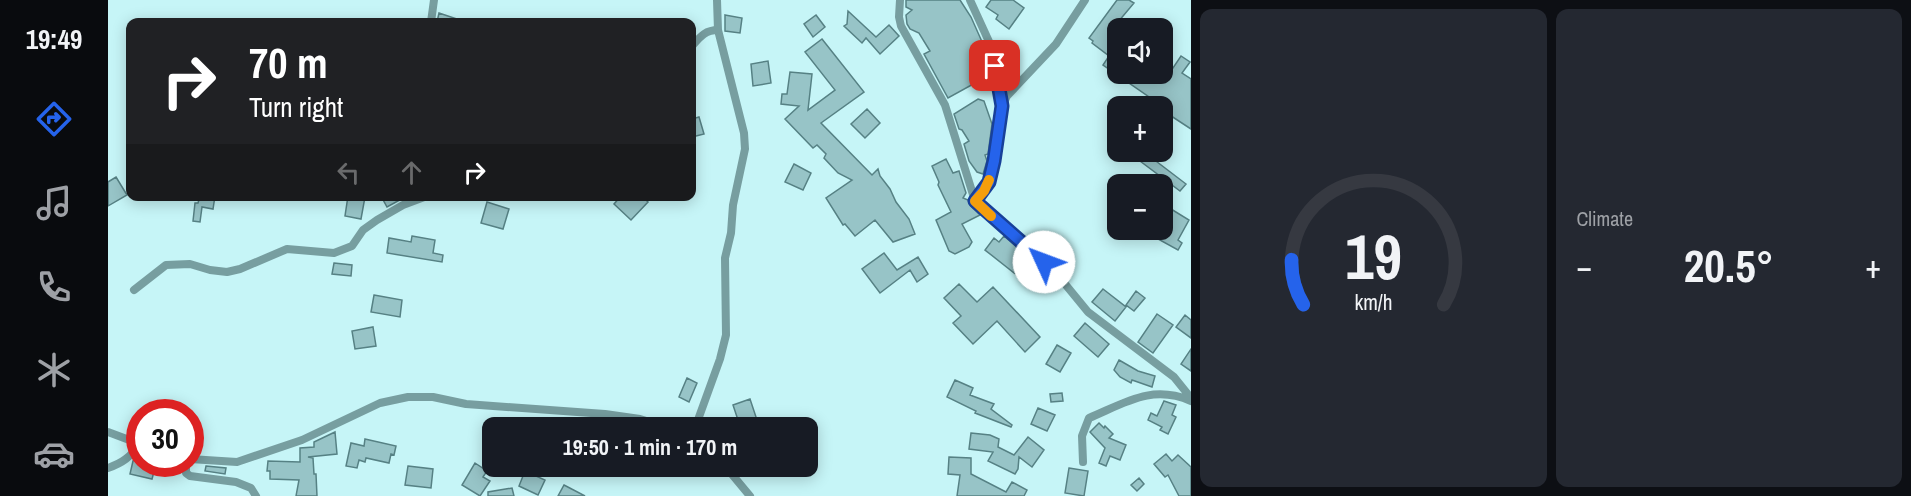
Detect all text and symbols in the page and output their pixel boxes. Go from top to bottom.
map controls [1107,18,1173,240]
button: sound [1107,18,1173,84]
text: 19:49 [26,21,82,57]
text: 70 m [249,35,328,91]
pin [969,40,1020,91]
icon: right [150,42,228,120]
icon: arrive [978,49,1011,82]
text: Turn right [249,89,343,125]
button: + [1107,96,1173,162]
icon: directions [33,98,75,140]
icon: left [332,156,365,189]
icon: ahead [395,156,428,189]
icon: right [458,156,491,189]
button: − [1107,174,1173,240]
icon: music [33,182,75,224]
text: Climate [1577,205,1633,232]
text: 19 [1345,214,1402,298]
position arrow [1012,230,1076,294]
text: 20.5° [1684,235,1774,296]
text: − [1577,244,1592,288]
text: + [1865,244,1881,288]
icon: phone [33,266,75,308]
text: km/h [1354,288,1392,317]
icon: climate [33,349,75,391]
speed limit sign: 30 [126,399,204,477]
text: 19:50 · 1 min · 170 m [563,432,737,462]
icon: car [33,433,75,475]

